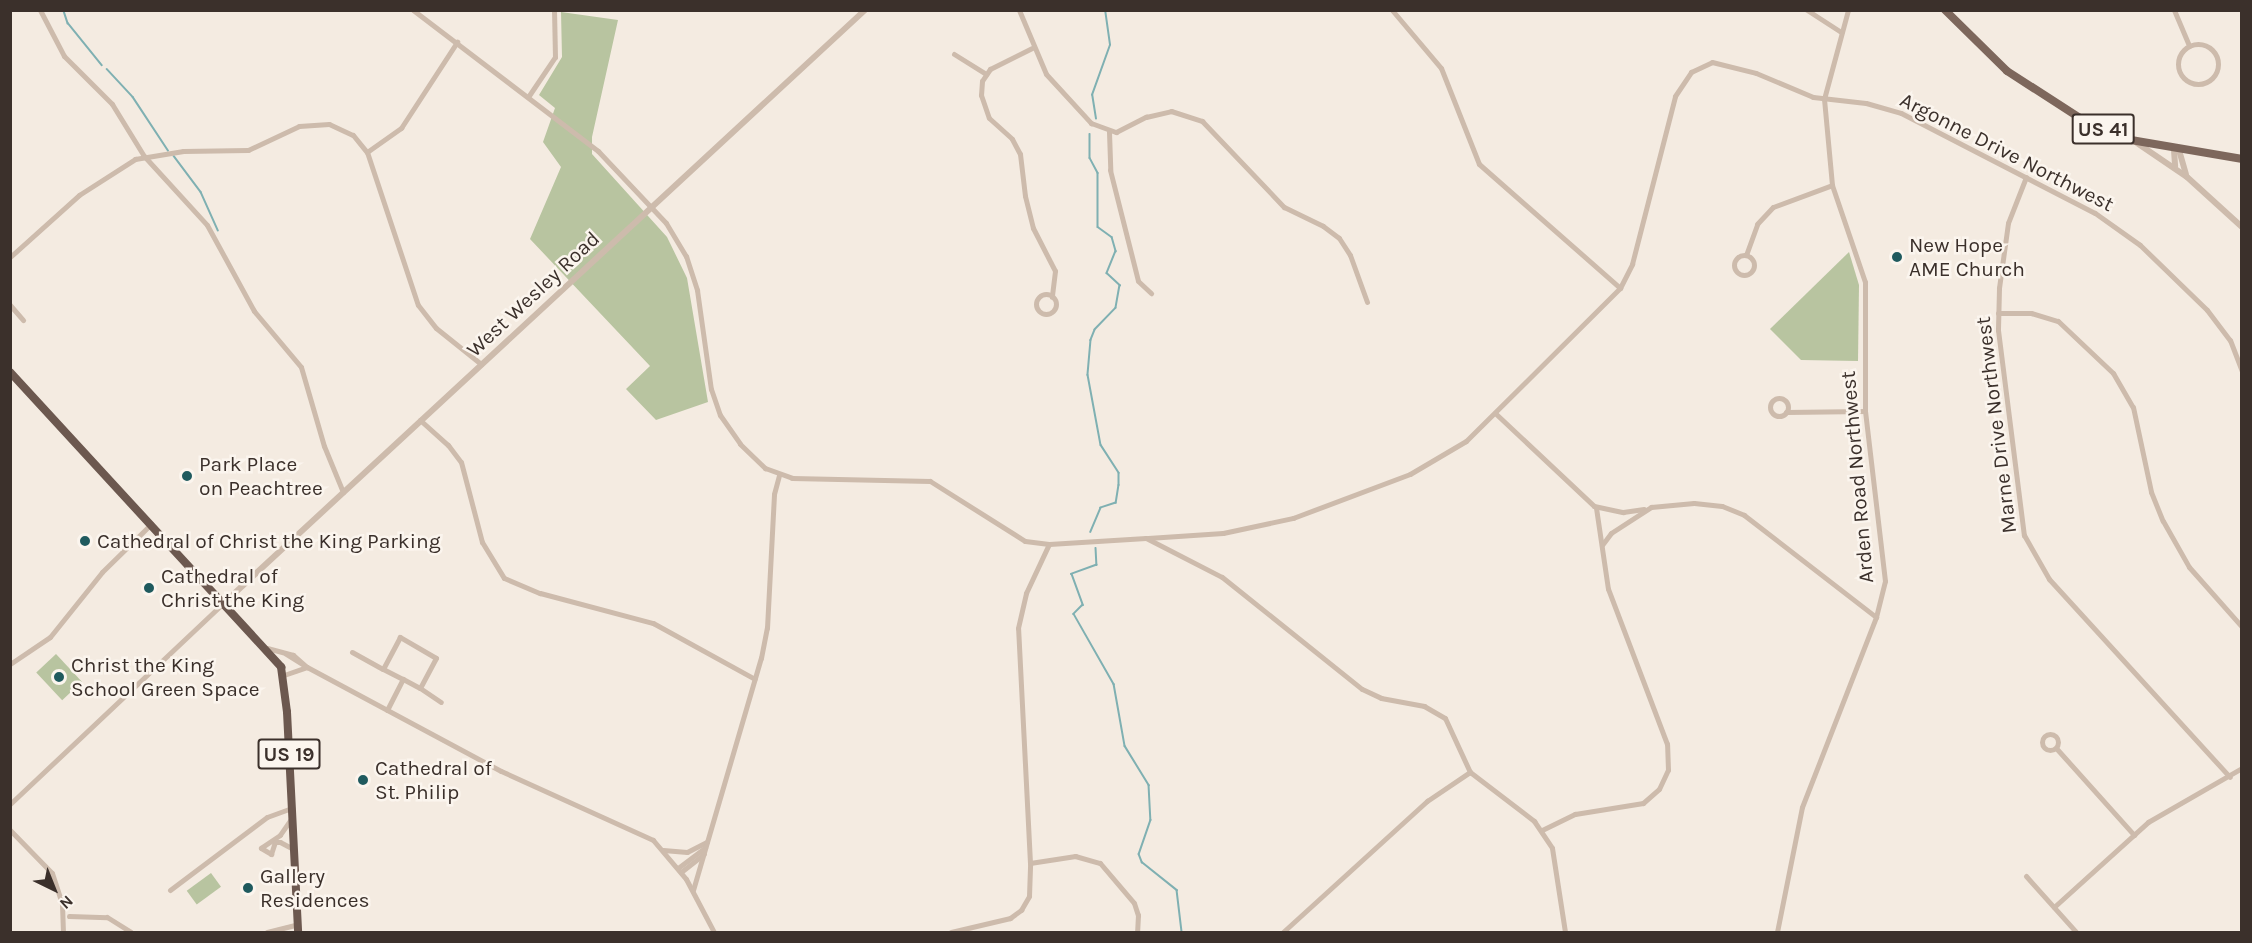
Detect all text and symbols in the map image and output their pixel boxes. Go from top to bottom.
street label: Argonne Drive Northwest [1896,87,2118,217]
road number: US 41 [2072,112,2134,146]
street label: West Wesley Road [461,226,605,362]
place label: New Hope AME Church [1909,232,2025,282]
marker: New Hope AME Church [1890,250,1904,264]
street label: Marne Drive Northwest [1970,315,2022,535]
street label: Arden Road Northwest [1835,370,1879,584]
place label: Park Place on Peachtree [199,451,323,501]
marker: Park Place on Peachtree [180,469,194,483]
place label: Cathedral of Christ the King Parking [97,528,440,554]
marker: Cathedral of Christ the King Parking [78,534,92,548]
place label: Cathedral of Christ the King [161,563,304,613]
marker: Cathedral of Christ the King [142,581,156,595]
place label: Christ the King School Green Space [71,652,260,702]
marker: Christ the King School Green Space [52,670,66,684]
road number: US 19 [258,737,320,771]
place label: Cathedral of St. Philip [375,755,492,805]
marker: Cathedral of St. Philip [356,773,370,787]
north arrow [24,859,84,919]
place label: Gallery Residences [260,863,369,913]
marker: Gallery Residences [241,881,255,895]
text: N [56,892,77,913]

